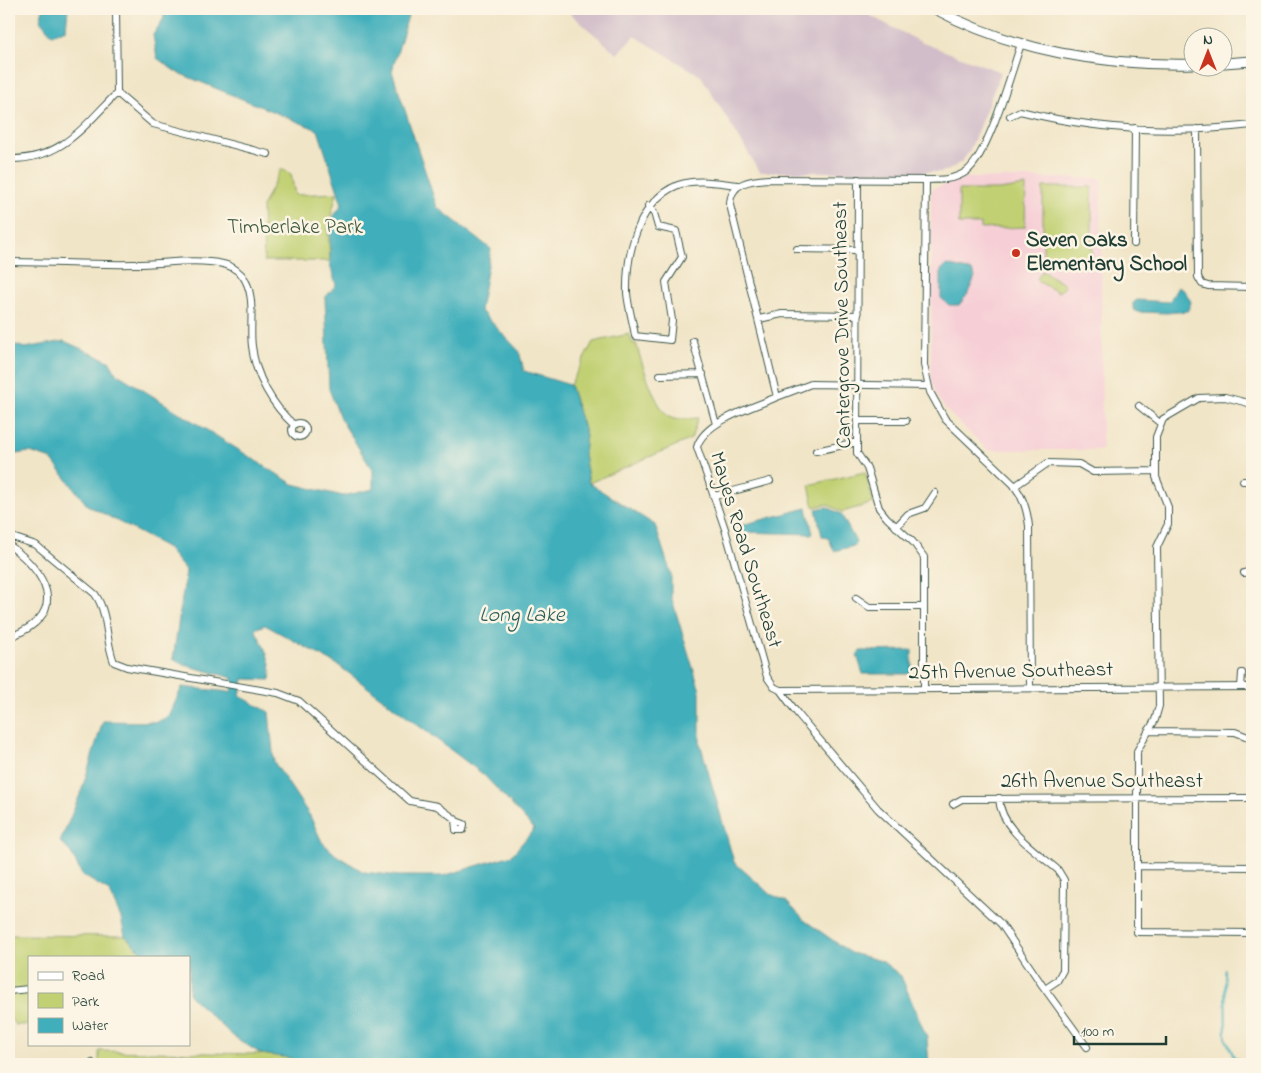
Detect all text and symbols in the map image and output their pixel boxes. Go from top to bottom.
north arrow [1184,28,1234,78]
text: N [1203,30,1213,51]
street label: Cantergrove Drive Southeast [826,201,862,449]
park label: Timberlake Park [227,213,364,243]
place label: Seven Oaks Elementary School [1026,226,1188,282]
marker: Seven Oaks Elementary School [1010,247,1022,259]
street label: Mayes Road Southeast [699,448,789,652]
water label: Long Lake [479,600,566,632]
street label: 25th Avenue Southeast [908,655,1114,689]
street label: 26th Avenue Southeast [1001,767,1203,797]
legend [28,956,190,1046]
text: Road [72,965,105,987]
text: Park [72,991,100,1013]
scale bar [1074,1013,1166,1045]
text: Water [72,1015,108,1037]
text: 100 m [1081,1021,1114,1043]

